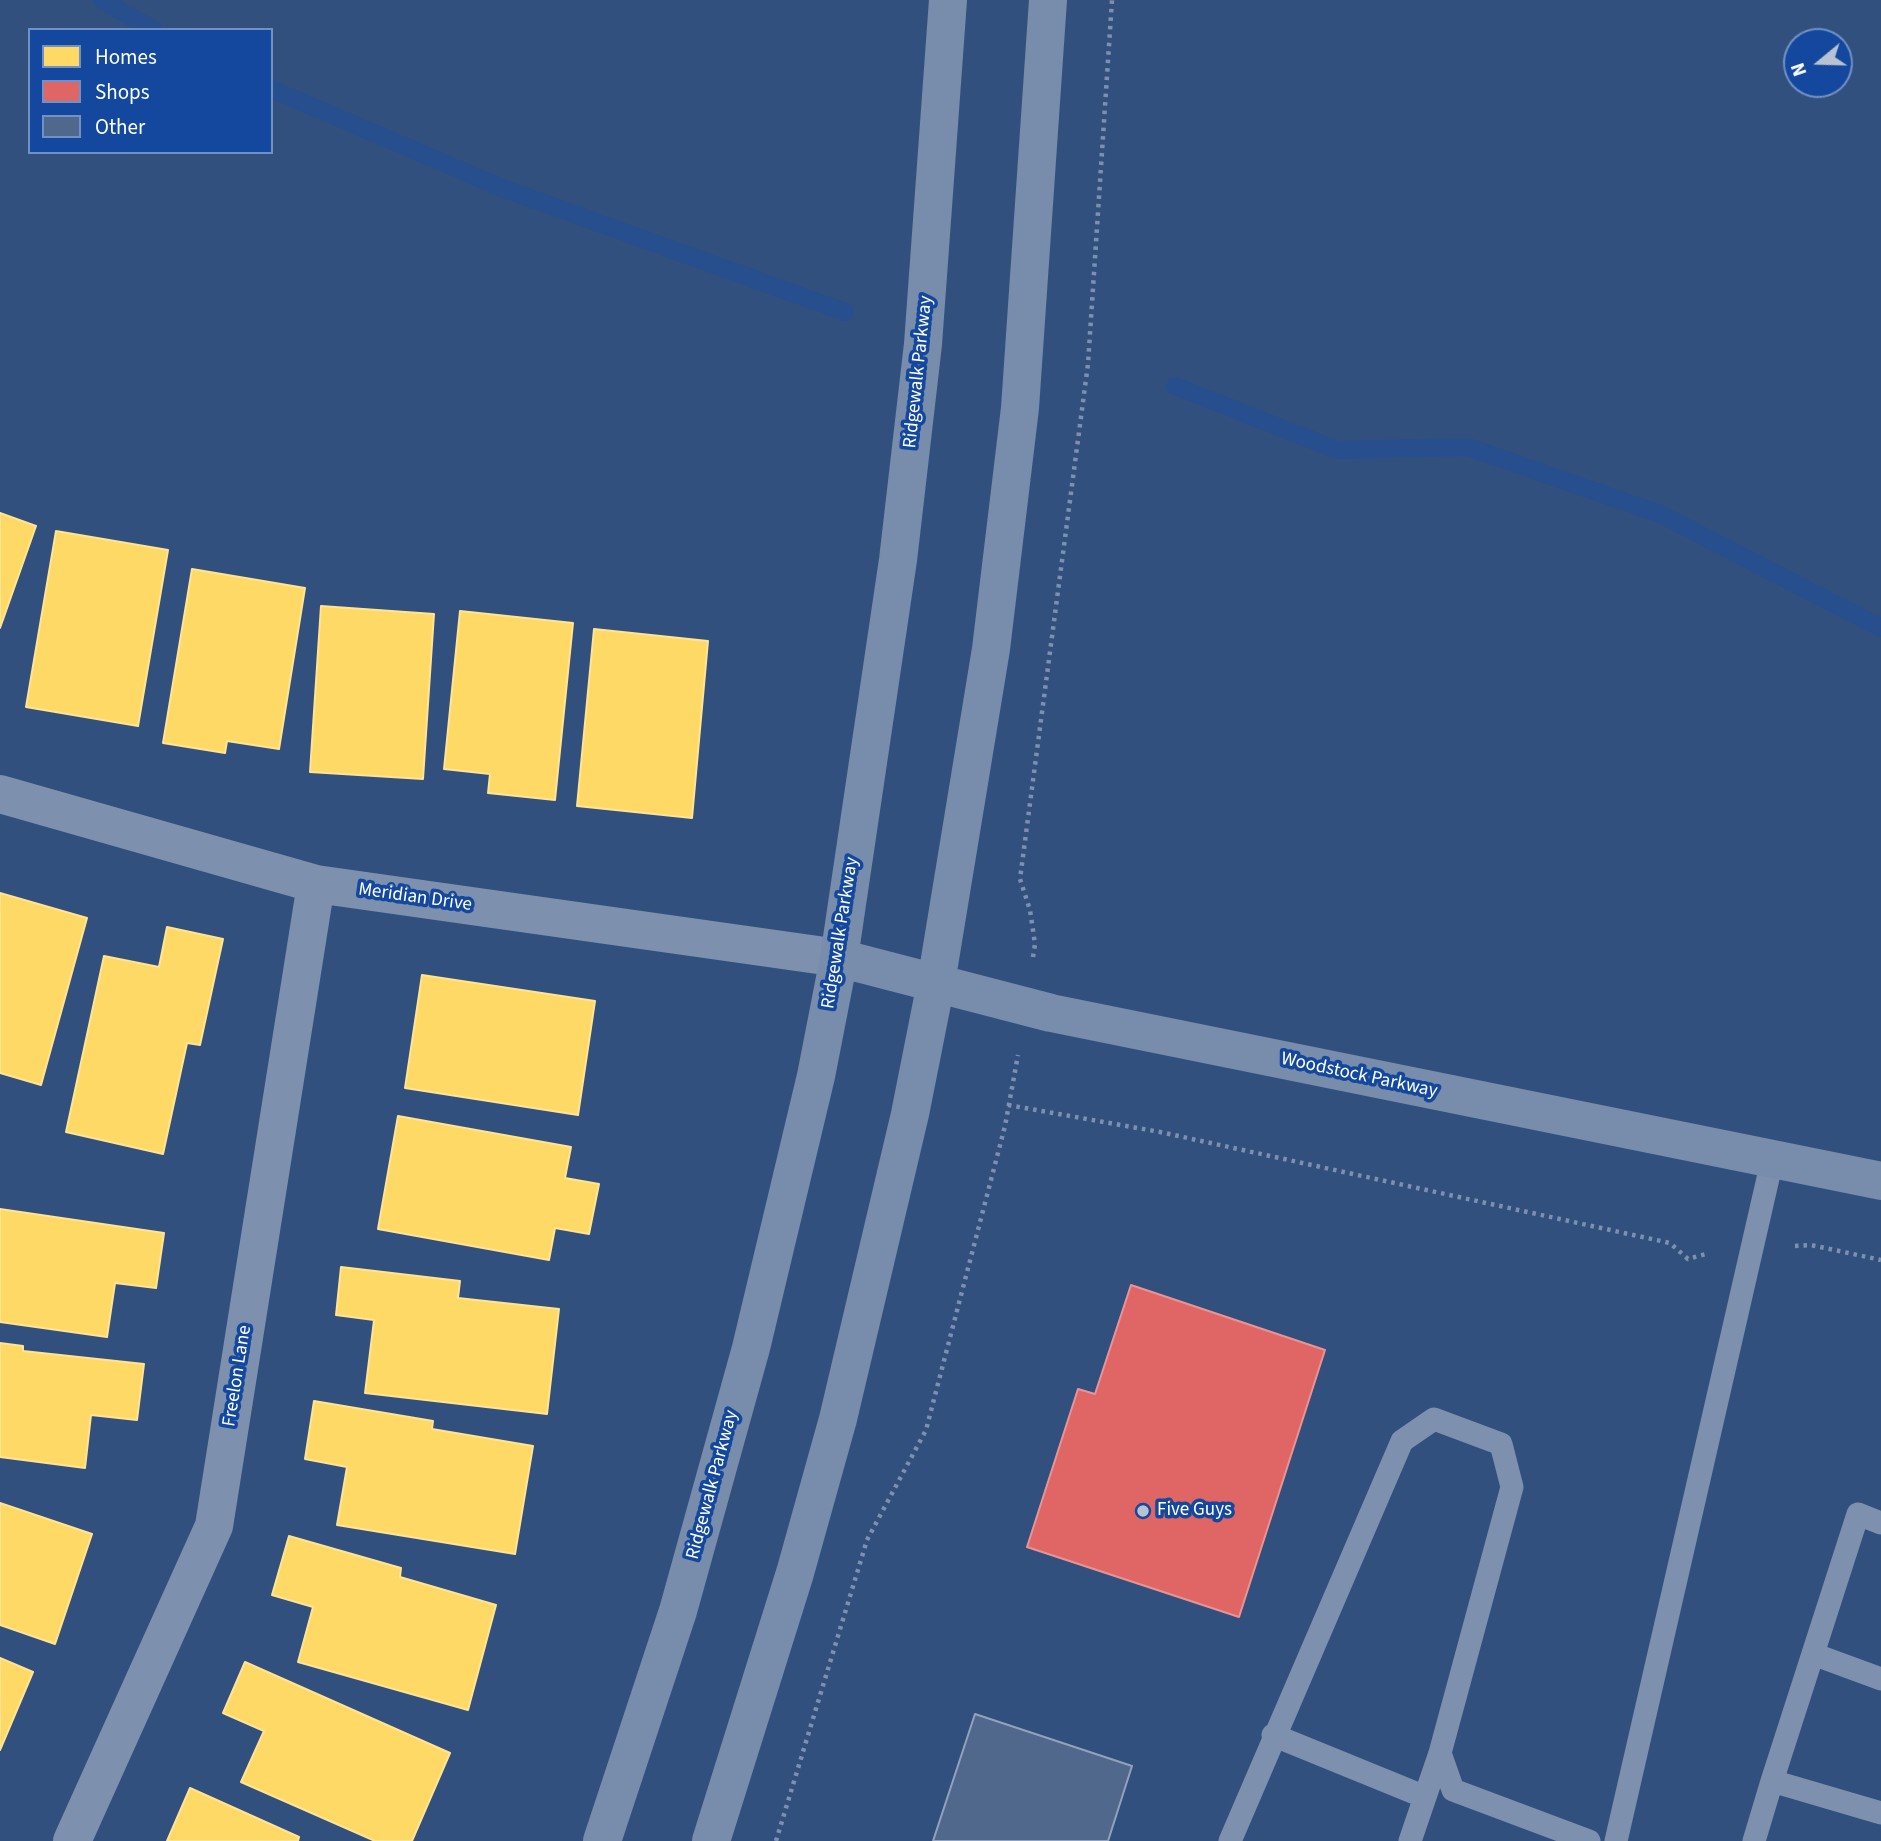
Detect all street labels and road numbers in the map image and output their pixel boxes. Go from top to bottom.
street label: Ridgewalk Parkway [900,295,938,449]
street label: Ridgewalk Parkway [818,855,864,1011]
street label: Meridian Drive [357,879,473,917]
street label: Woodstock Parkway [1279,1048,1439,1104]
street label: Freelon Lane [219,1324,257,1428]
street label: Ridgewalk Parkway [682,1408,744,1562]

